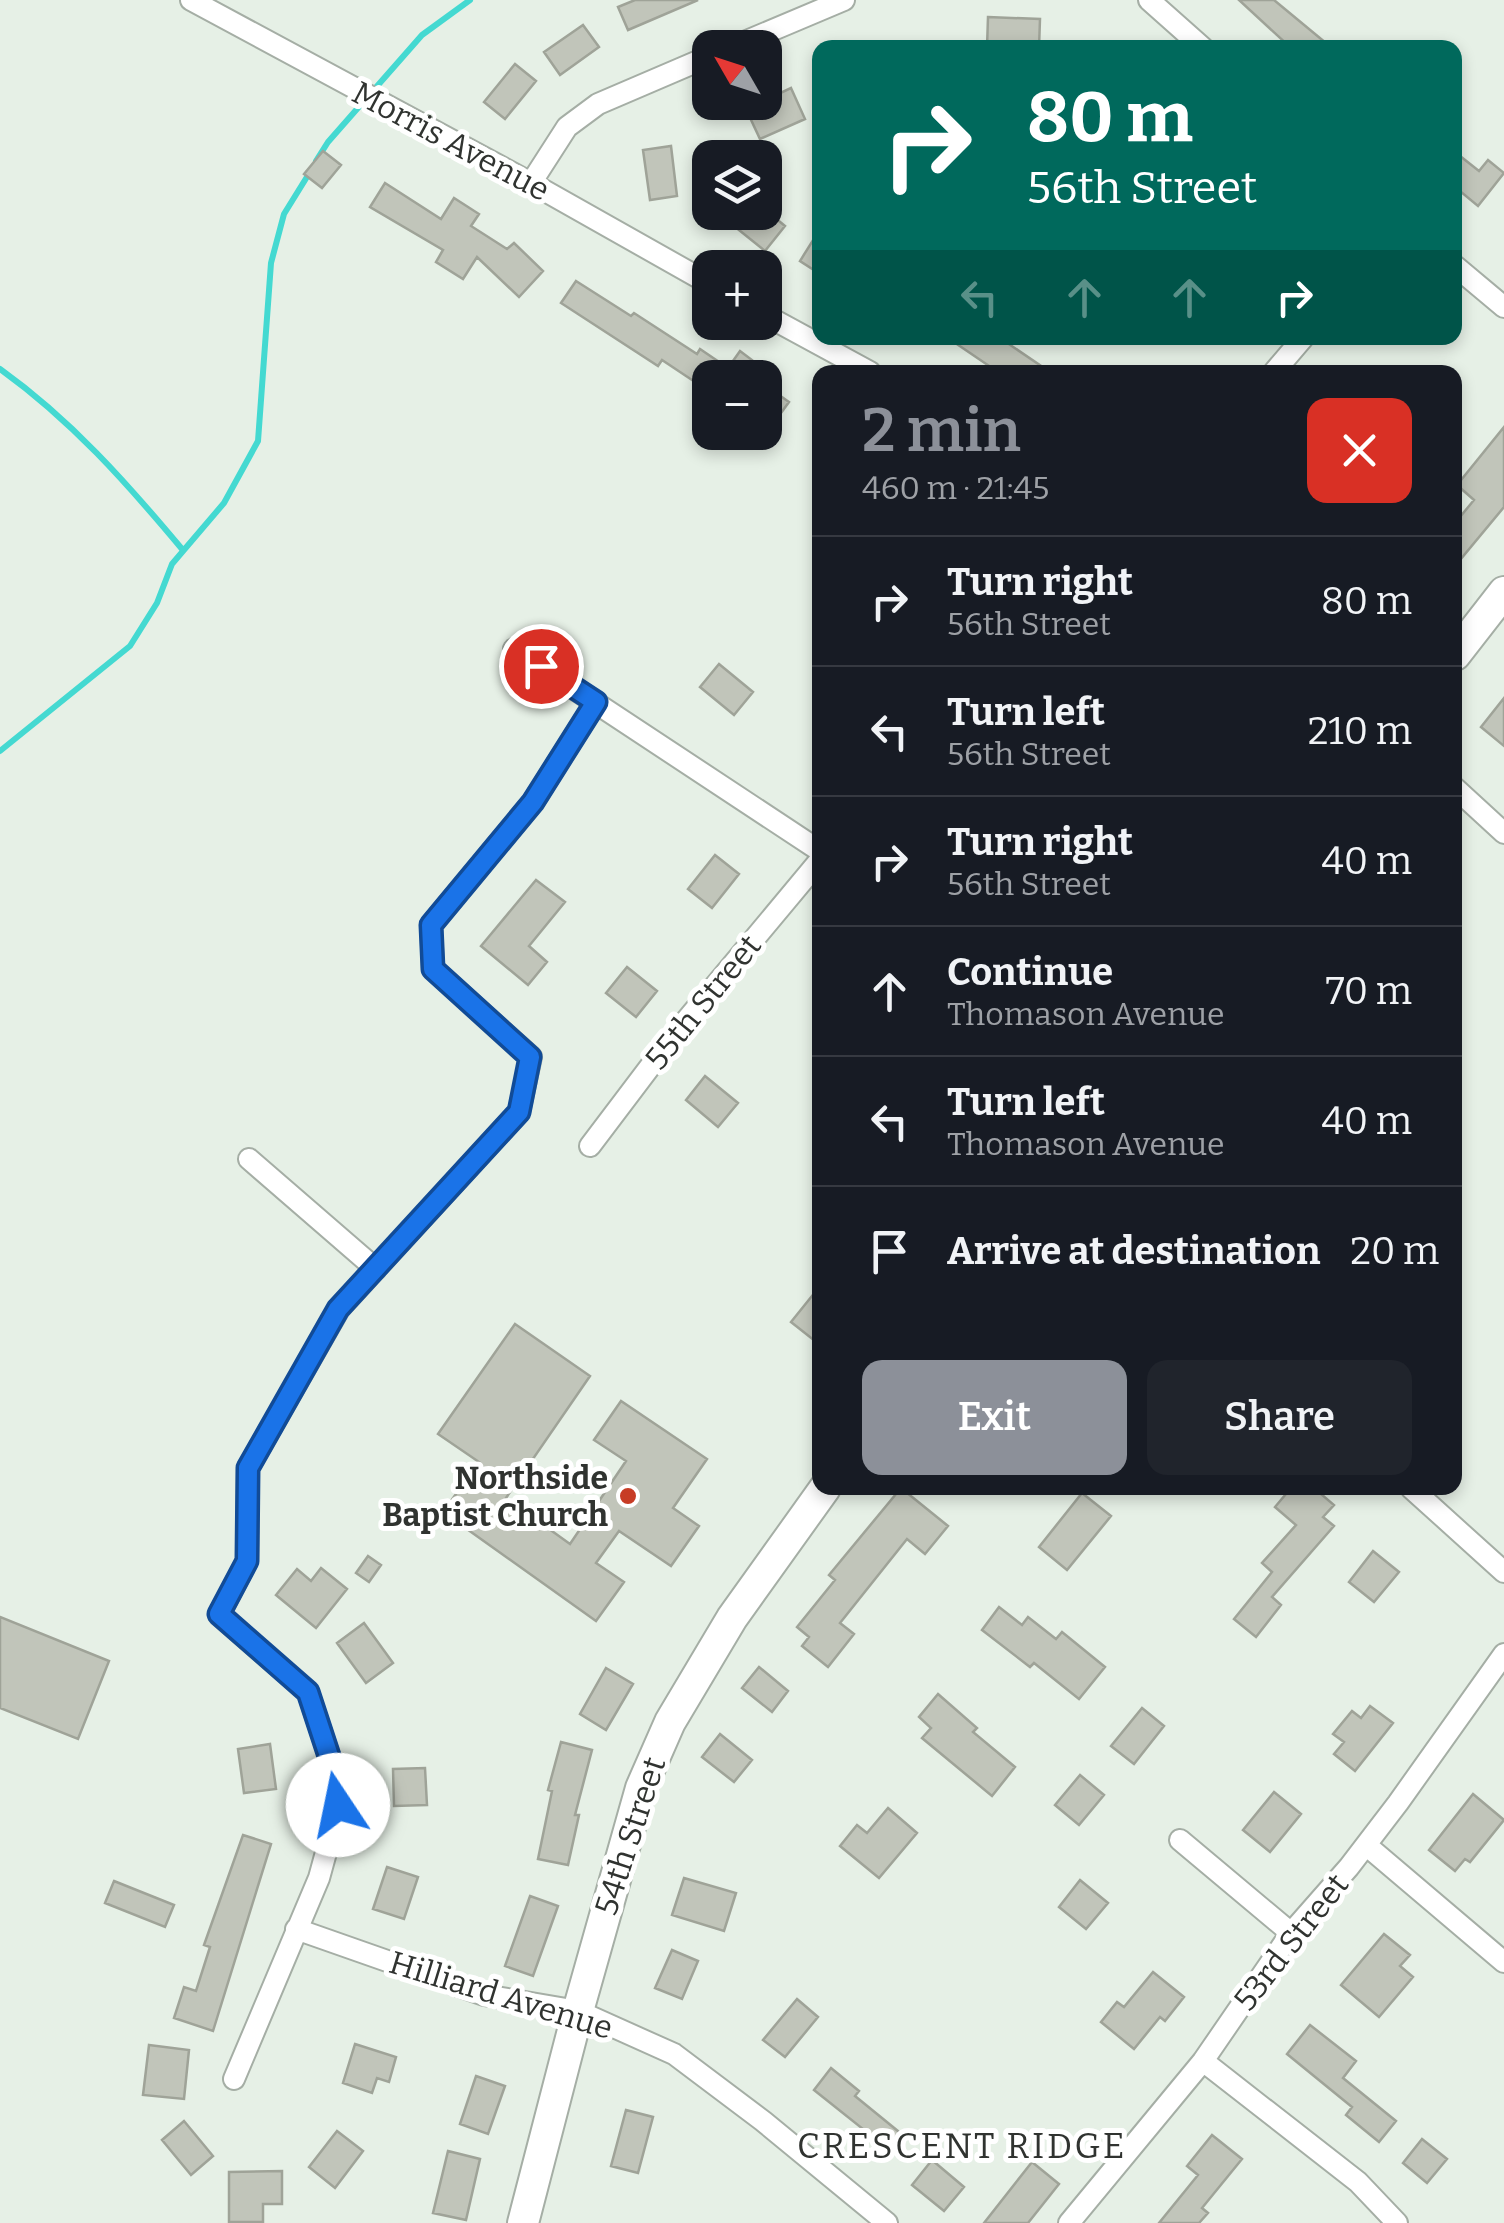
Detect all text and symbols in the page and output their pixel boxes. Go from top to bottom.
north arrow [692,30,782,120]
map controls [692,30,782,450]
street label: Morris Avenue [346,73,556,209]
text: 80 m [1027,76,1193,160]
icon: right [862,80,992,210]
button: layers [692,140,782,230]
text: 56th Street [1027,161,1257,215]
button: + [692,250,782,340]
icon: left [952,270,1007,325]
icon: ahead [1057,270,1112,325]
icon: ahead [1162,270,1217,325]
icon: right [1267,270,1322,325]
button: − [692,360,782,450]
text: 2 min [862,395,1021,467]
button: close [1307,398,1412,503]
text: 460 m · 21:45 [862,469,1049,507]
text: Turn right [947,559,1133,605]
icon: right [862,574,917,629]
text: 80 m [1321,578,1412,624]
text: 56th Street [947,605,1111,643]
pin [499,624,584,709]
icon: arrive [514,639,569,694]
text: Turn left [947,689,1105,735]
icon: left [862,704,917,759]
text: 210 m [1308,708,1412,754]
text: 56th Street [947,735,1111,773]
text: Turn right [947,819,1133,865]
icon: right [862,834,917,889]
text: 40 m [1322,838,1412,884]
text: 56th Street [947,865,1111,903]
street label: 55th Street [637,927,769,1077]
text: Continue [947,949,1113,995]
icon: ahead [862,964,917,1019]
text: 70 m [1325,968,1412,1014]
text: Thomason Avenue [947,995,1225,1033]
text: Turn left [947,1079,1105,1125]
icon: left [862,1094,917,1149]
text: 40 m [1322,1098,1412,1144]
text: Thomason Avenue [947,1125,1225,1163]
icon: arrive [862,1224,917,1279]
text: Arrive at destination [947,1228,1320,1274]
text: 20 m [1350,1228,1439,1274]
button: Exit [862,1360,1127,1475]
button: Share [1147,1360,1412,1475]
place label: Northside Baptist Church [382,1459,608,1534]
marker: Northside Baptist Church [617,1485,639,1507]
street label: 54th Street [587,1752,673,1920]
position arrow [286,1753,390,1857]
street label: 53rd Street [1226,1866,1356,2018]
street label: Hilliard Avenue [385,1943,617,2047]
district label: CRESCENT RIDGE [797,2125,1127,2167]

